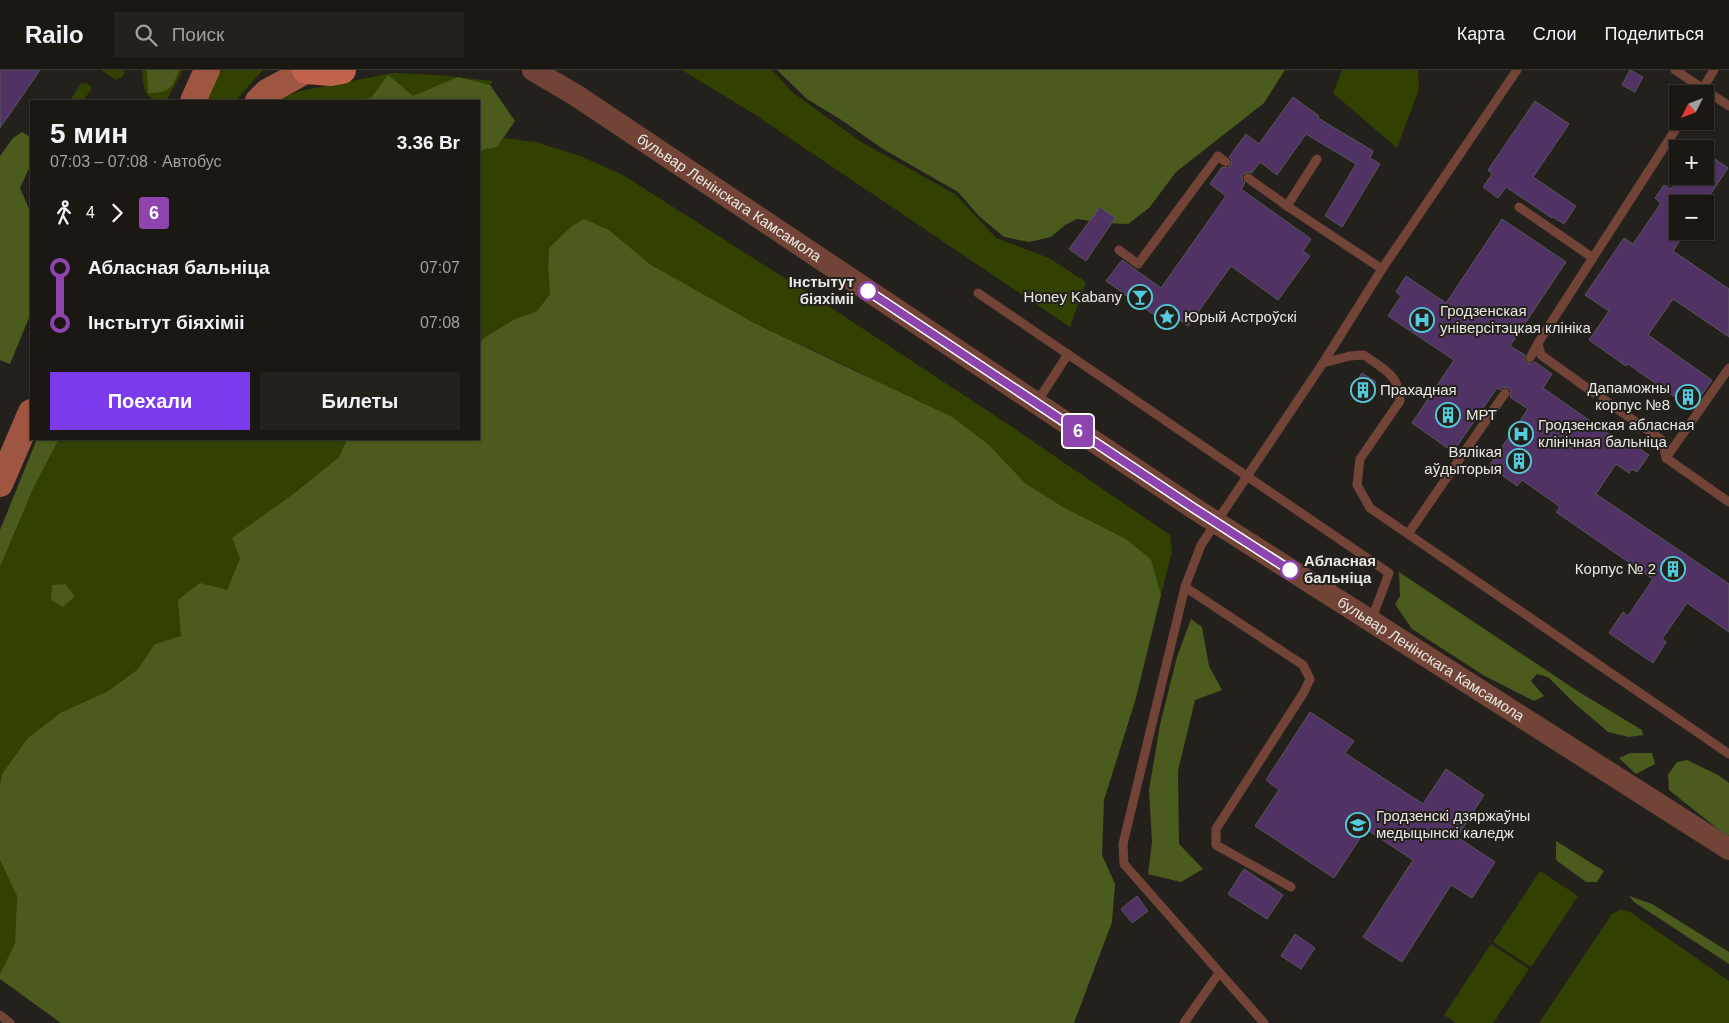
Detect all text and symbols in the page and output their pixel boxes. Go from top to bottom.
search box [114,12,464,57]
text: Railo [25,21,84,48]
icon: search [132,21,160,49]
text: Поиск [172,24,224,45]
text: Карта [1457,24,1505,44]
text: Слои [1533,24,1577,44]
text: Поделиться [1605,24,1704,44]
north arrow [1669,85,1714,130]
map controls [1669,85,1714,240]
text: 5 мин [50,118,128,149]
street label: бульвар Ленінскага Камсамола [634,130,825,265]
text: 3.36 Br [397,132,460,153]
button: + [1669,140,1714,185]
text: 07:03 – 07:08 · Автобус [50,153,222,170]
button: − [1669,195,1714,240]
icon: walk [50,199,78,227]
icon: forward [103,199,131,227]
text: 6 [149,203,159,223]
text: 4 [86,204,95,221]
text: Абласная бальніца [88,257,270,278]
text: 07:07 [420,259,460,276]
place label: Інстытут біяхіміі [789,273,854,307]
marker: Інстытут біяхіміі [858,281,878,301]
bar icon: Honey Kabany [1127,284,1153,310]
place label: Honey Kabany [1024,288,1122,305]
place label: Гродзенская універсітэцкая клініка [1440,302,1591,336]
place icon: Юрый Астроўскі [1154,304,1180,330]
hospital icon: Гродзенская універсітэцкая клініка [1409,307,1435,333]
place label: Юрый Астроўскі [1184,308,1297,325]
text: Інстытут біяхіміі [88,312,245,333]
text: 07:08 [420,314,460,331]
button: Поехали [50,372,250,430]
button: Билеты [260,372,460,430]
building icon: Прахадная [1350,377,1376,403]
place label: Дапаможны корпус №8 [1587,379,1670,413]
place label: Прахадная [1380,381,1457,398]
building icon: Дапаможны корпус №8 [1675,384,1701,410]
building icon: МРТ [1435,402,1461,428]
place label: МРТ [1466,406,1497,423]
line badge: 6 [1062,415,1094,447]
place label: Гродзенская абласная клінічная бальніца [1538,416,1694,450]
text: 6 [1073,421,1083,441]
hospital icon: Гродзенская абласная клінічная бальніца [1508,421,1534,447]
place label: Вялікая аўдыторыя [1424,443,1502,477]
building icon: Вялікая аўдыторыя [1506,448,1532,474]
place label: Абласная бальніца [1304,552,1376,586]
building icon: Корпус № 2 [1660,556,1686,582]
marker: Абласная бальніца [1280,560,1300,580]
place label: Корпус № 2 [1575,560,1656,577]
street label: бульвар Ленінскага Камсамола [1335,593,1528,725]
place label: Гродзенскі дзяржаўны медыцынскі каледж [1376,807,1530,841]
school or university icon: Гродзенскі дзяржаўны медыцынскі каледж [1345,812,1371,838]

